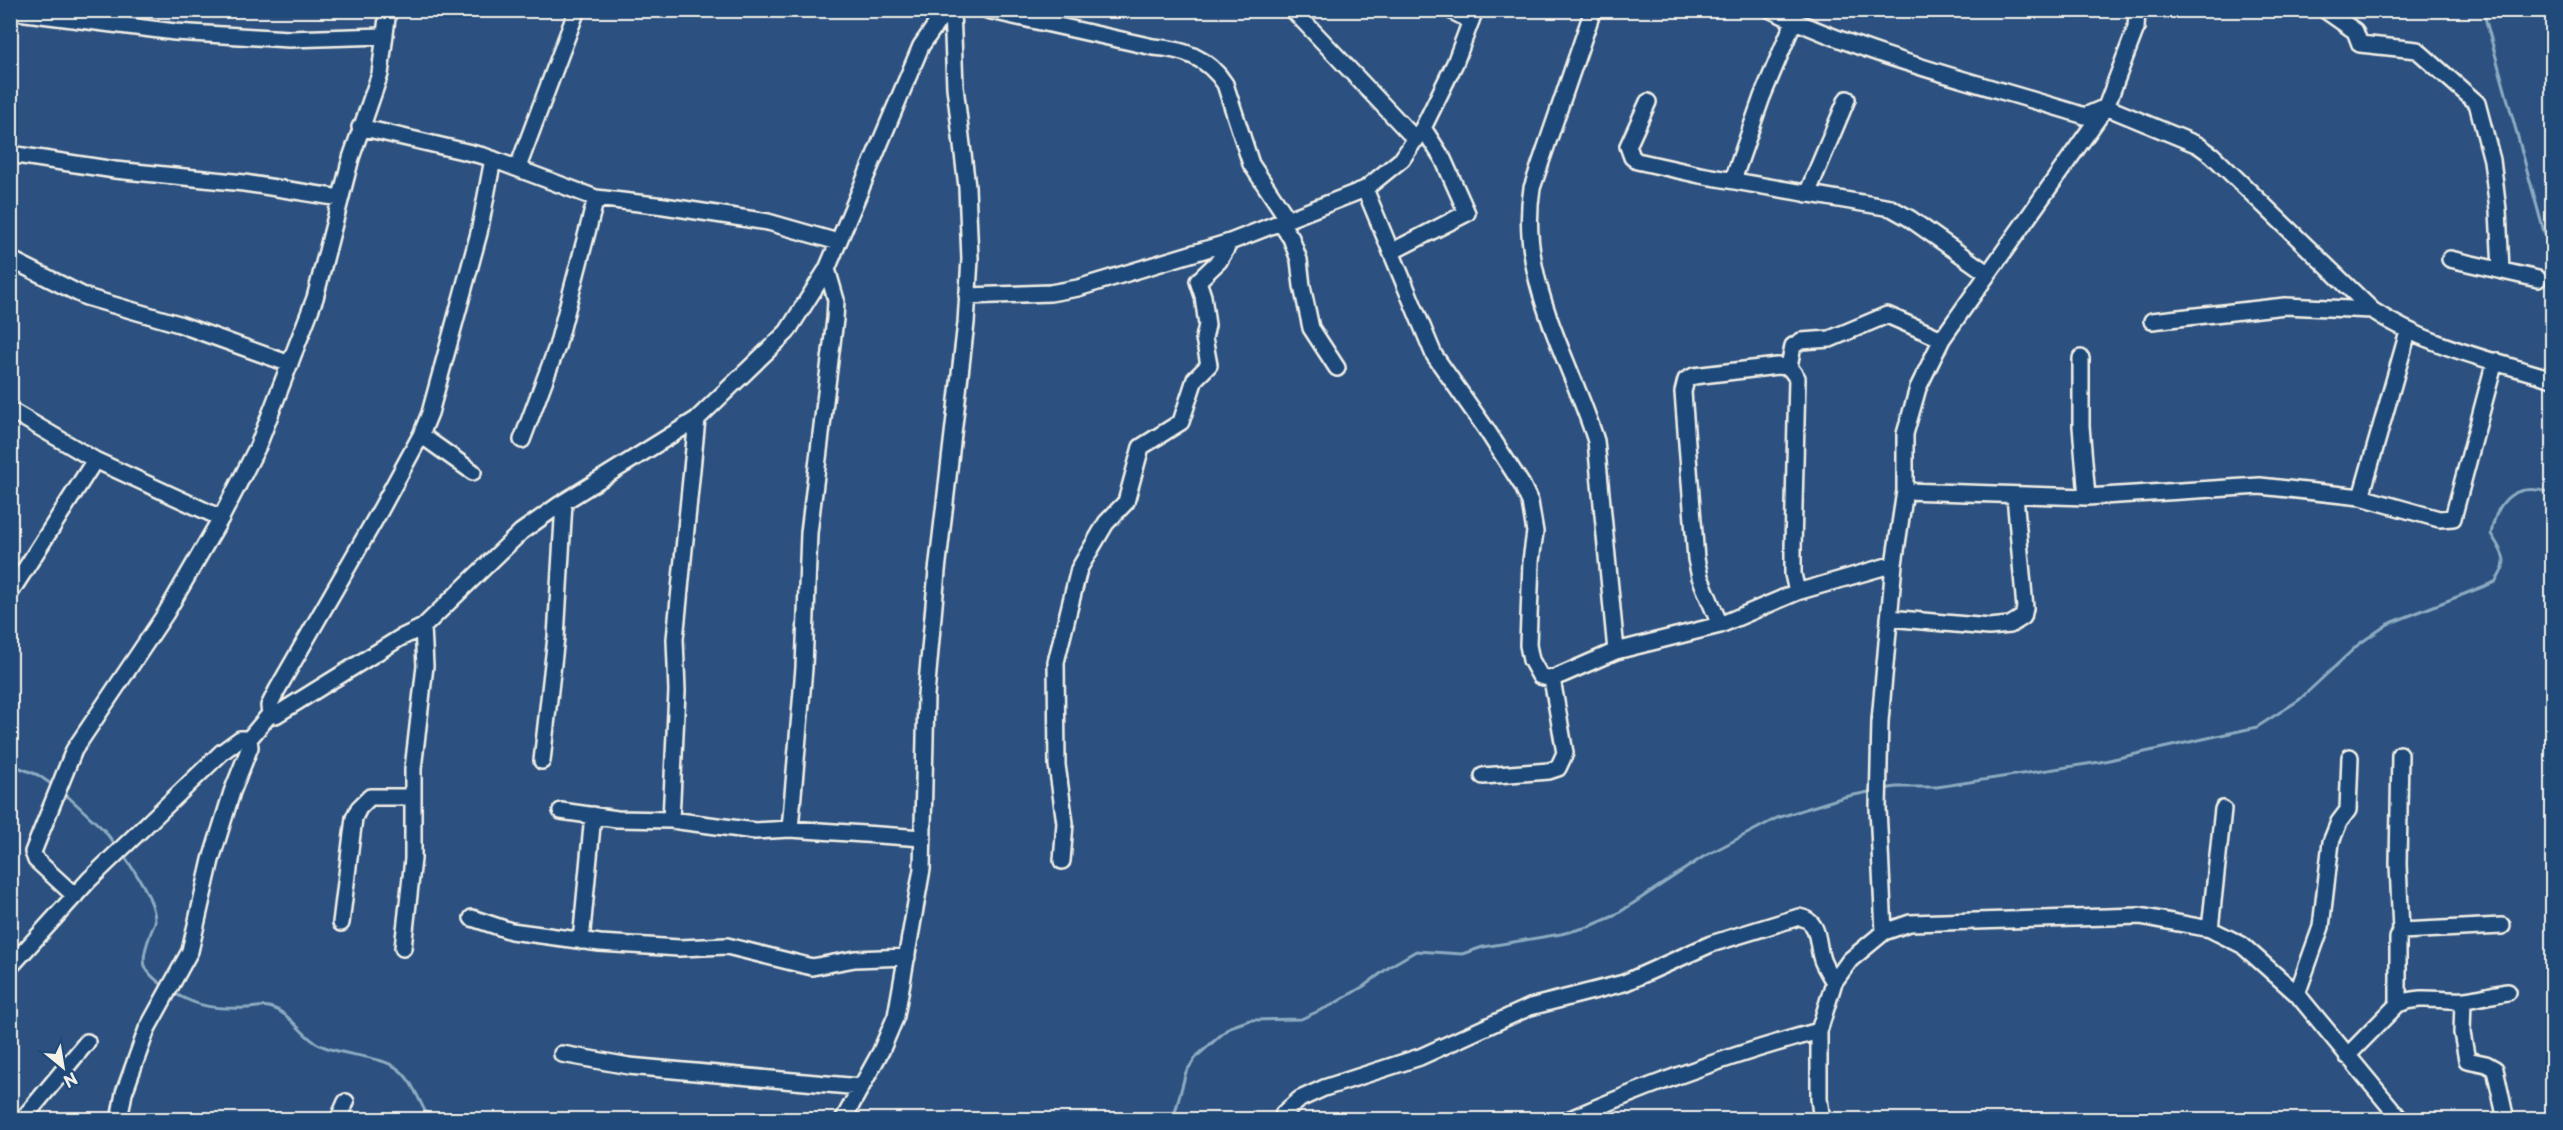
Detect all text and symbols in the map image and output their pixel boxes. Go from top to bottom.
north arrow [33,1037,93,1097]
text: N [60,1067,82,1094]

